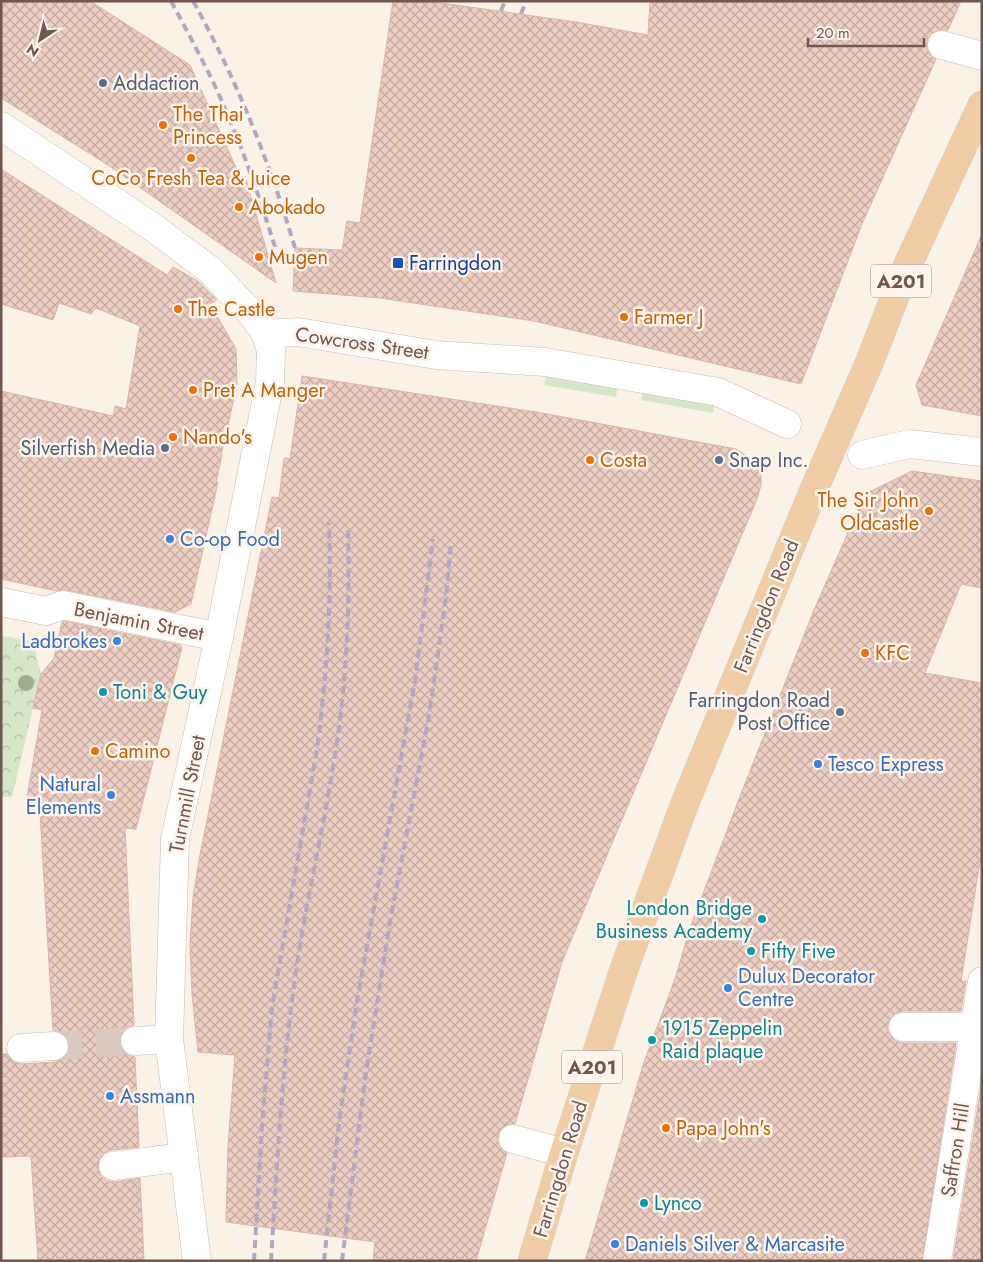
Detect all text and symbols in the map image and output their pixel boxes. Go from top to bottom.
north arrow [15,15,65,65]
scale bar [808,15,924,47]
text: 20 m [816,22,850,44]
text: N [22,39,43,62]
place label: Addaction [113,69,200,98]
marker: Addaction [97,77,109,89]
place label: The Thai Princess [173,100,244,152]
marker: The Thai Princess [157,119,169,131]
marker: CoCo Fresh Tea & Juice [185,152,197,164]
place label: CoCo Fresh Tea & Juice [91,164,291,193]
place label: Abokado [249,193,325,222]
marker: Abokado [233,201,245,213]
place label: Mugen [269,243,328,272]
place label: Farringdon [409,249,502,278]
marker: Mugen [253,251,265,263]
marker: Farringdon [391,256,405,270]
road number: A201 [871,264,931,298]
place label: The Castle [188,295,275,324]
marker: The Castle [172,303,184,315]
place label: Farmer J [634,303,703,332]
marker: Farmer J [618,311,630,323]
street label: Cowcross Street [293,320,431,367]
place label: Pret A Manger [203,376,325,405]
marker: Pret A Manger [187,384,199,396]
place label: Nando's [183,423,252,452]
marker: Nando's [167,431,179,443]
place label: Silverfish Media [20,434,155,463]
marker: Silverfish Media [159,442,171,454]
place label: Costa [600,446,647,475]
place label: Snap Inc. [729,446,808,475]
marker: Costa [584,454,596,466]
marker: Snap Inc. [713,454,725,466]
place label: The Sir John Oldcastle [817,486,919,538]
marker: The Sir John Oldcastle [923,505,935,517]
place label: Co-op Food [180,525,280,554]
marker: Co-op Food [164,533,176,545]
street label: Farringdon Road [726,535,806,677]
street label: Benjamin Street [72,595,206,648]
place label: Ladbrokes [21,627,107,656]
marker: Ladbrokes [111,635,123,647]
place label: KFC [875,639,910,668]
marker: KFC [859,647,871,659]
place label: Toni & Guy [113,678,207,707]
marker: Toni & Guy [97,686,109,698]
place label: Farringdon Road Post Office [688,686,830,738]
marker: Farringdon Road Post Office [834,706,846,718]
street label: Turnmill Street [162,733,213,855]
place label: Camino [105,737,171,766]
marker: Camino [89,745,101,757]
place label: Tesco Express [828,750,944,779]
marker: Tesco Express [812,758,824,770]
place label: Natural Elements [26,770,101,822]
marker: Natural Elements [105,789,117,801]
place label: London Bridge Business Academy [596,894,752,946]
marker: London Bridge Business Academy [756,913,768,925]
place label: Fifty Five [761,937,836,966]
marker: Fifty Five [745,945,757,957]
place label: Dulux Decorator Centre [738,962,875,1014]
marker: Dulux Decorator Centre [722,982,734,994]
place label: 1915 Zeppelin Raid plaque [662,1014,783,1066]
marker: 1915 Zeppelin Raid plaque [646,1034,658,1046]
road number: A201 [562,1050,622,1084]
place label: Assmann [120,1082,196,1111]
marker: Assmann [104,1090,116,1102]
street label: Farringdon Road [526,1097,595,1241]
street label: Saffron Hill [934,1101,977,1199]
place label: Papa John's [676,1114,771,1143]
marker: Papa John's [660,1122,672,1134]
place label: Lynco [654,1189,702,1218]
marker: Lynco [638,1197,650,1209]
place label: Daniels Silver & Marcasite [625,1230,845,1259]
marker: Daniels Silver & Marcasite [609,1238,621,1250]

